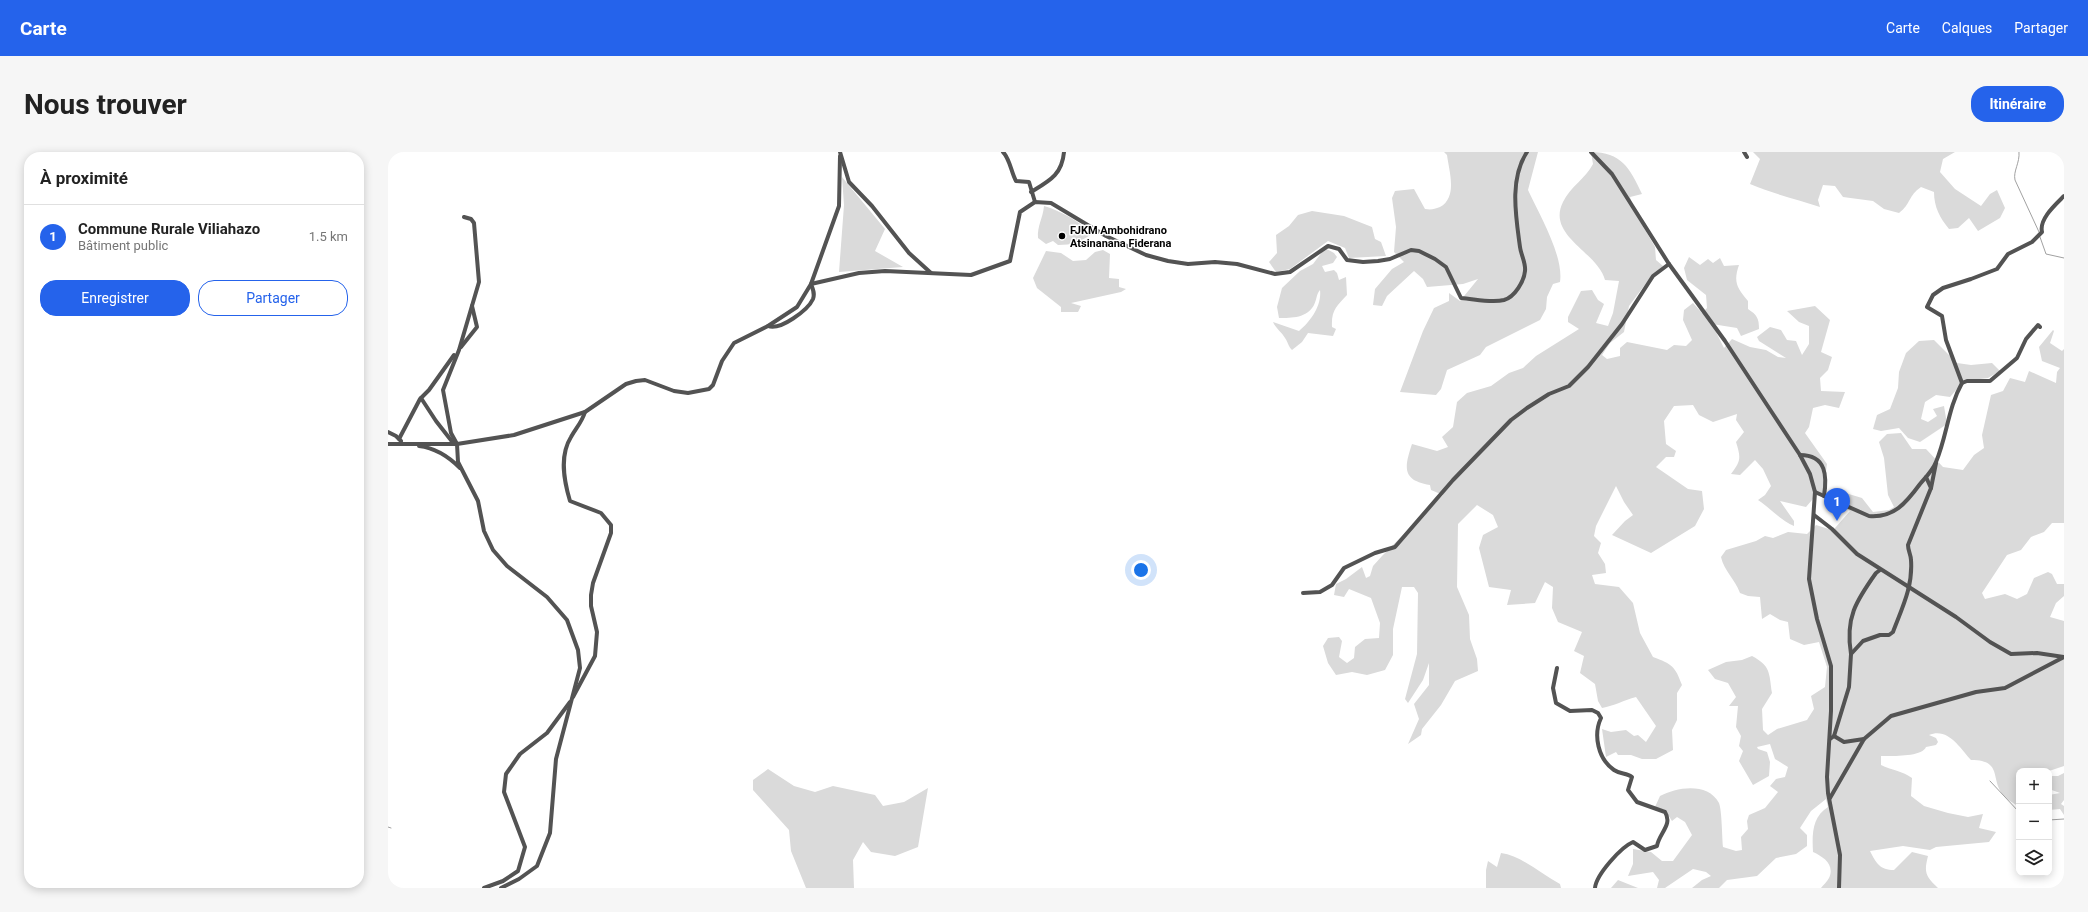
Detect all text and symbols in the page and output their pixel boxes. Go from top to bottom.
text: Carte [20,17,67,40]
text: Carte [1886,20,1920,36]
text: Calques [1942,20,1992,36]
text: Partager [2014,20,2068,36]
button: Itinéraire [1971,86,2064,122]
text: Nous trouver [24,88,187,121]
text: À proximité [40,168,128,188]
text: Commune Rurale Viliahazo [78,220,260,238]
place label: FJKM Ambohidrano Atsinanana Fiderana [1070,224,1171,250]
text: 1 [49,229,57,244]
text: 1.5 km [309,229,348,244]
marker: FJKM Ambohidrano Atsinanana Fiderana [1057,231,1067,241]
text: Bâtiment public [78,238,168,253]
button: Enregistrer [40,280,190,316]
button: Partager [198,280,348,316]
pin: 1 [1824,488,1850,521]
your location [1131,560,1151,580]
map controls [2016,768,2052,876]
button: + [2016,768,2052,804]
button: − [2016,804,2052,840]
button: layers [2016,840,2052,876]

